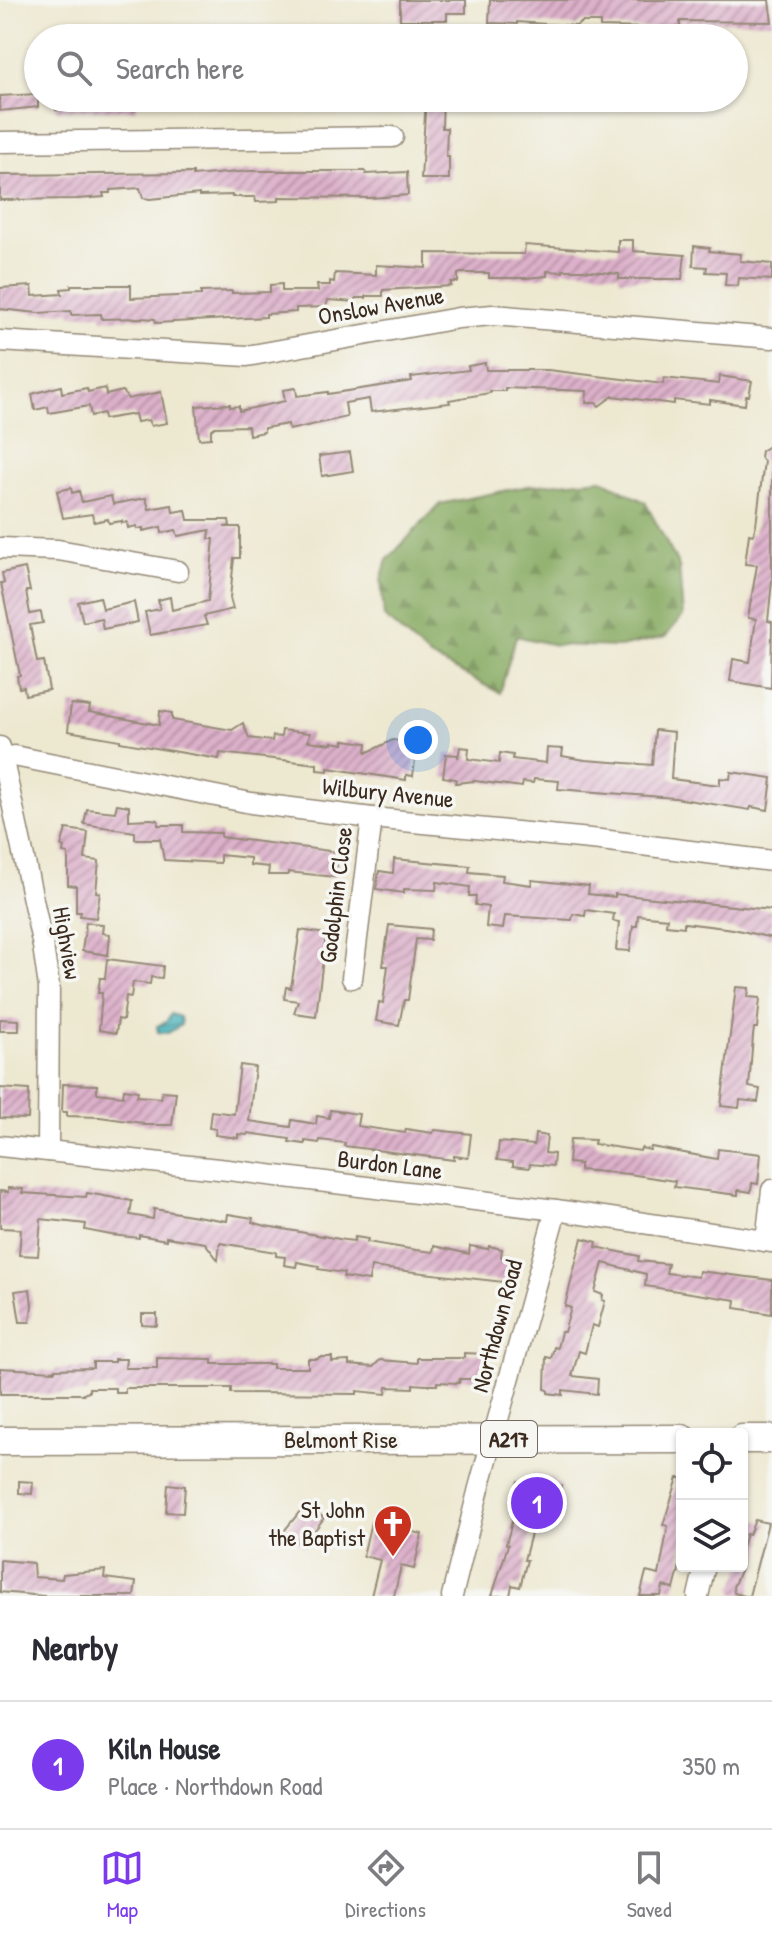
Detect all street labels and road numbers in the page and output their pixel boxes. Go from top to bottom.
street label: Onslow Avenue [316,278,447,332]
street label: Wilbury Avenue [321,769,456,815]
street label: Godolphin Close [311,825,359,965]
street label: Highview [46,904,90,982]
street label: Burdon Lane [336,1142,445,1186]
street label: Northdown Road [463,1256,529,1396]
road number: A217 [481,1421,537,1457]
street label: Belmont Rise [284,1423,398,1455]

